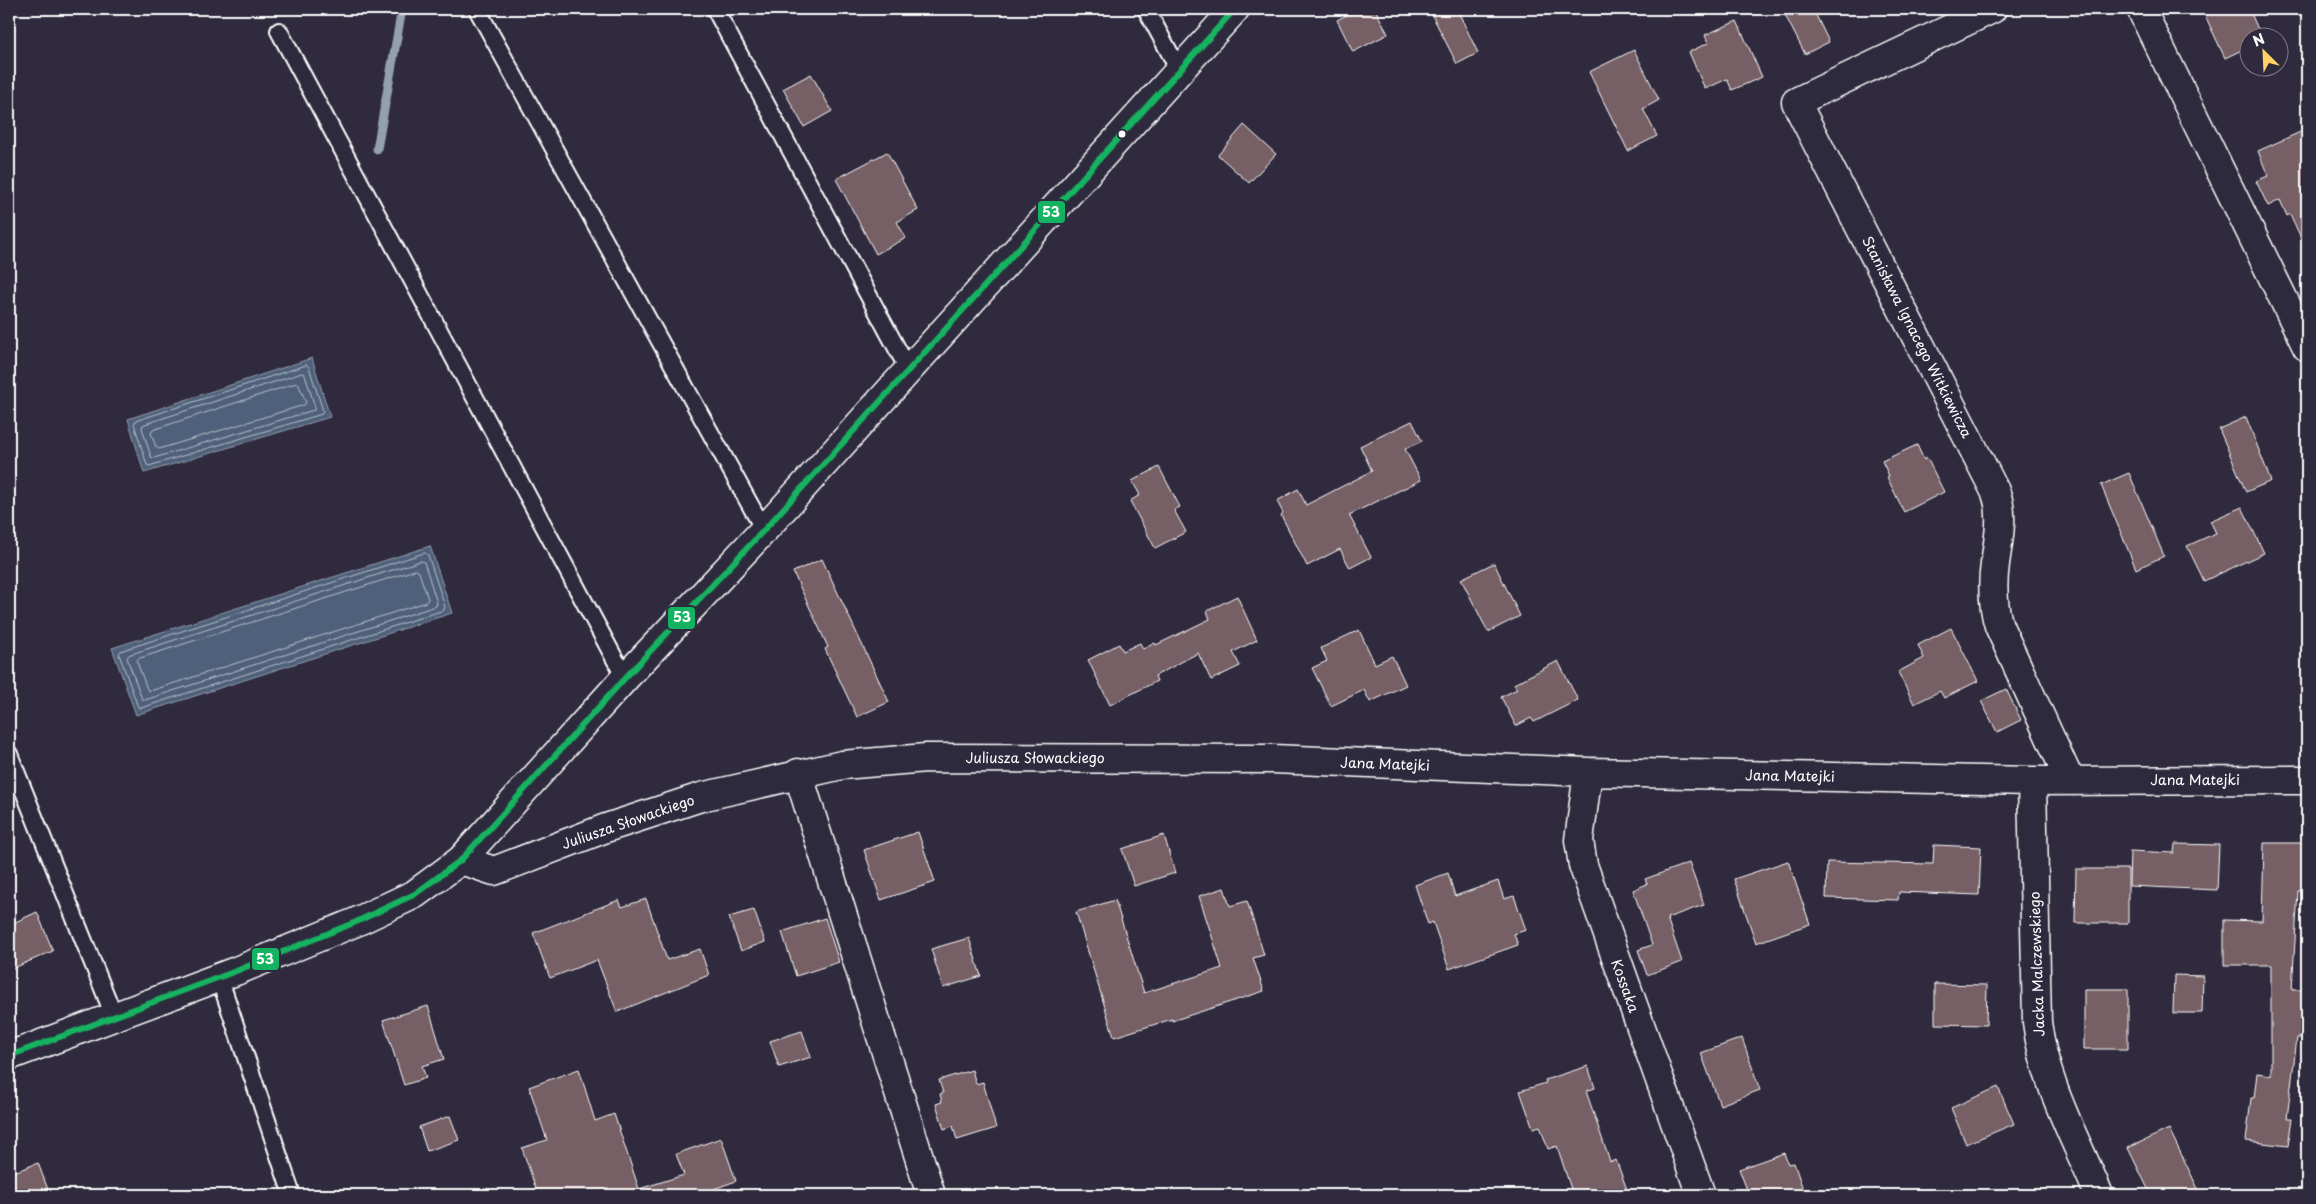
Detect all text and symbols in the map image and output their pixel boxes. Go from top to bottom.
north arrow [2238,28,2288,78]
text: N [2249,28,2268,52]
unlabelled marker [1117,129,1127,139]
line badge: 53 [1037,200,1066,224]
text: 53 [1042,201,1060,222]
street label: Stanisława Ignacego Witkiewicza [1857,232,1978,442]
line badge: 53 [667,606,696,630]
text: 53 [673,606,691,627]
street label: Juliusza Słowackiego [965,747,1105,768]
street label: Jana Matejki [1340,751,1430,776]
street label: Jana Matejki [1745,764,1835,787]
street label: Jana Matejki [2150,769,2240,790]
street label: Juliusza Słowackiego [559,789,697,854]
street label: Jacka Malczewskiego [2023,891,2050,1037]
line badge: 53 [251,947,280,971]
text: 53 [256,948,274,969]
street label: Kossaka [1606,956,1645,1016]

